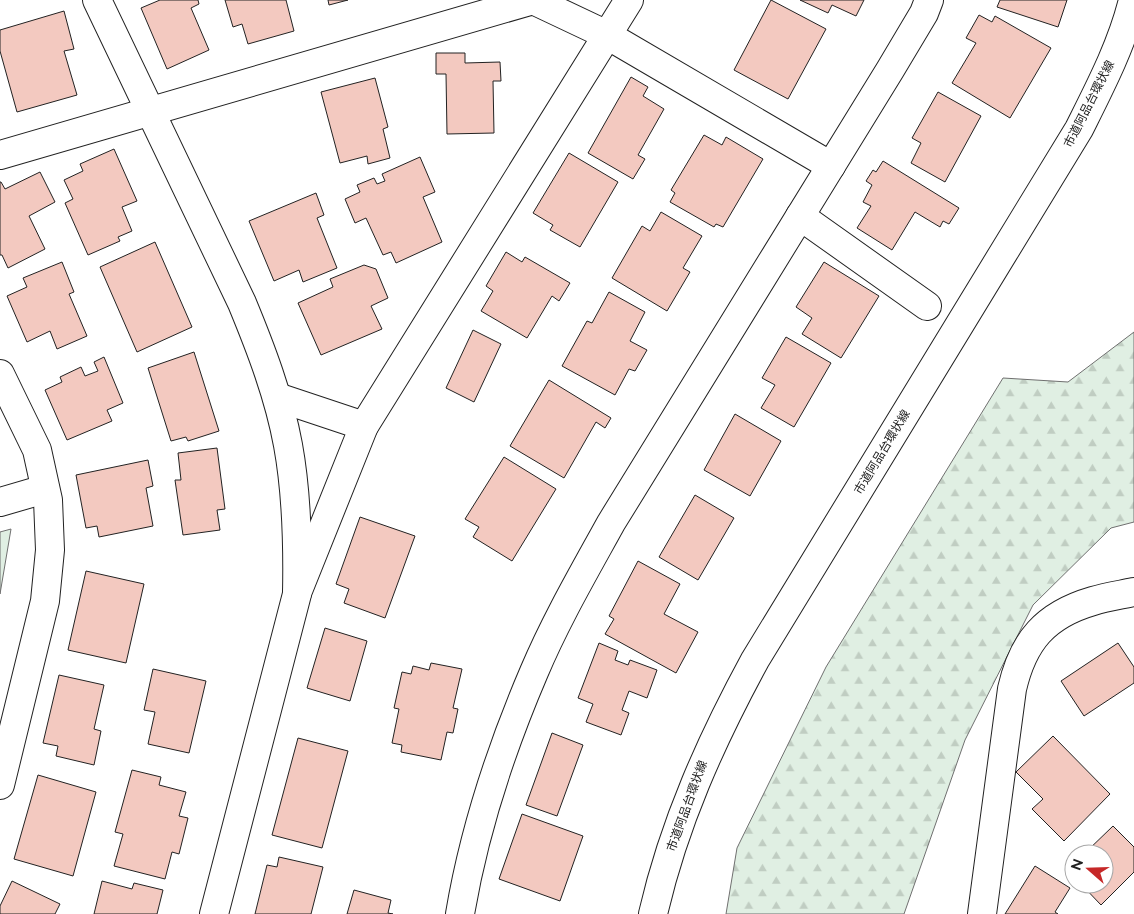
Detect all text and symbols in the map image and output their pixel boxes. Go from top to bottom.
street label: 市道阿品台環状線 [1061,58,1117,150]
street label: 市道阿品台環状線 [851,407,913,497]
street label: 市道阿品台環状線 [664,758,710,854]
north arrow [1064,844,1114,894]
text: N [1067,857,1086,872]

